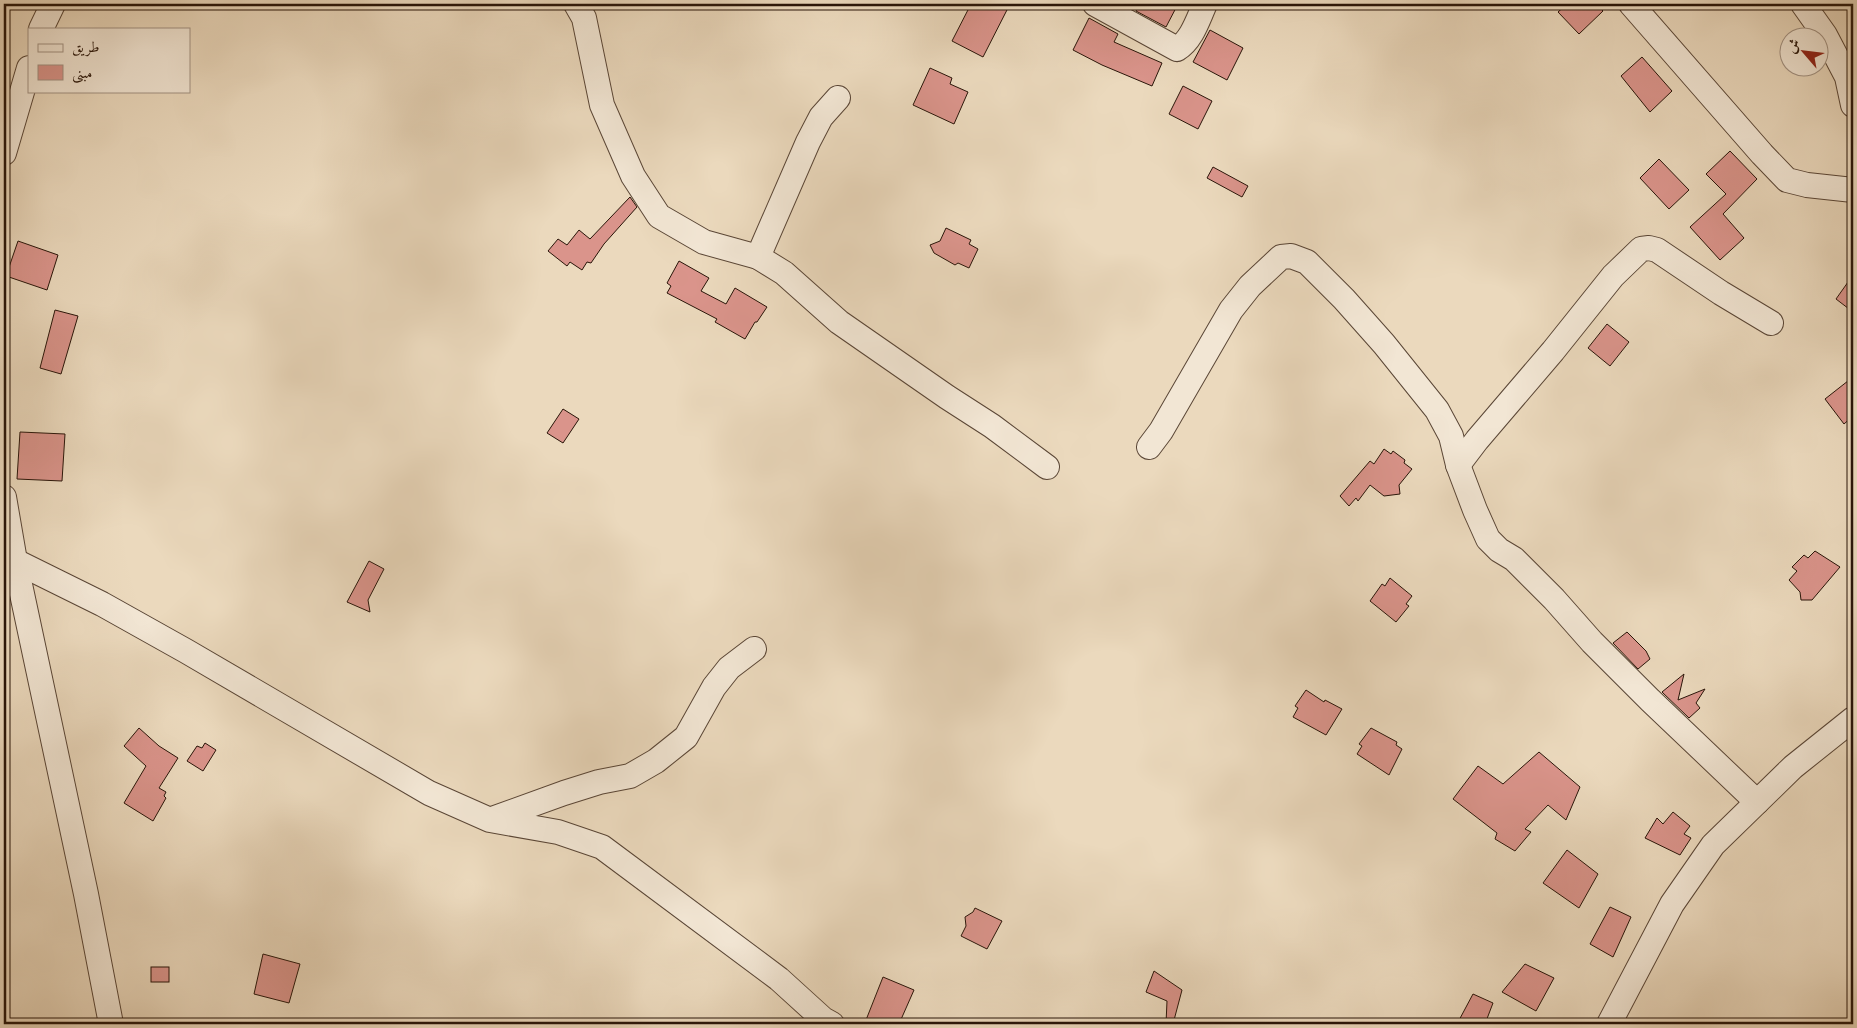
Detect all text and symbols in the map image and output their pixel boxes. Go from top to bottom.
legend [28,28,190,92]
north arrow [1780,28,1830,78]
text: ش [1781,35,1804,56]
text: طريق [72,37,99,57]
text: مبنى [72,63,92,84]

